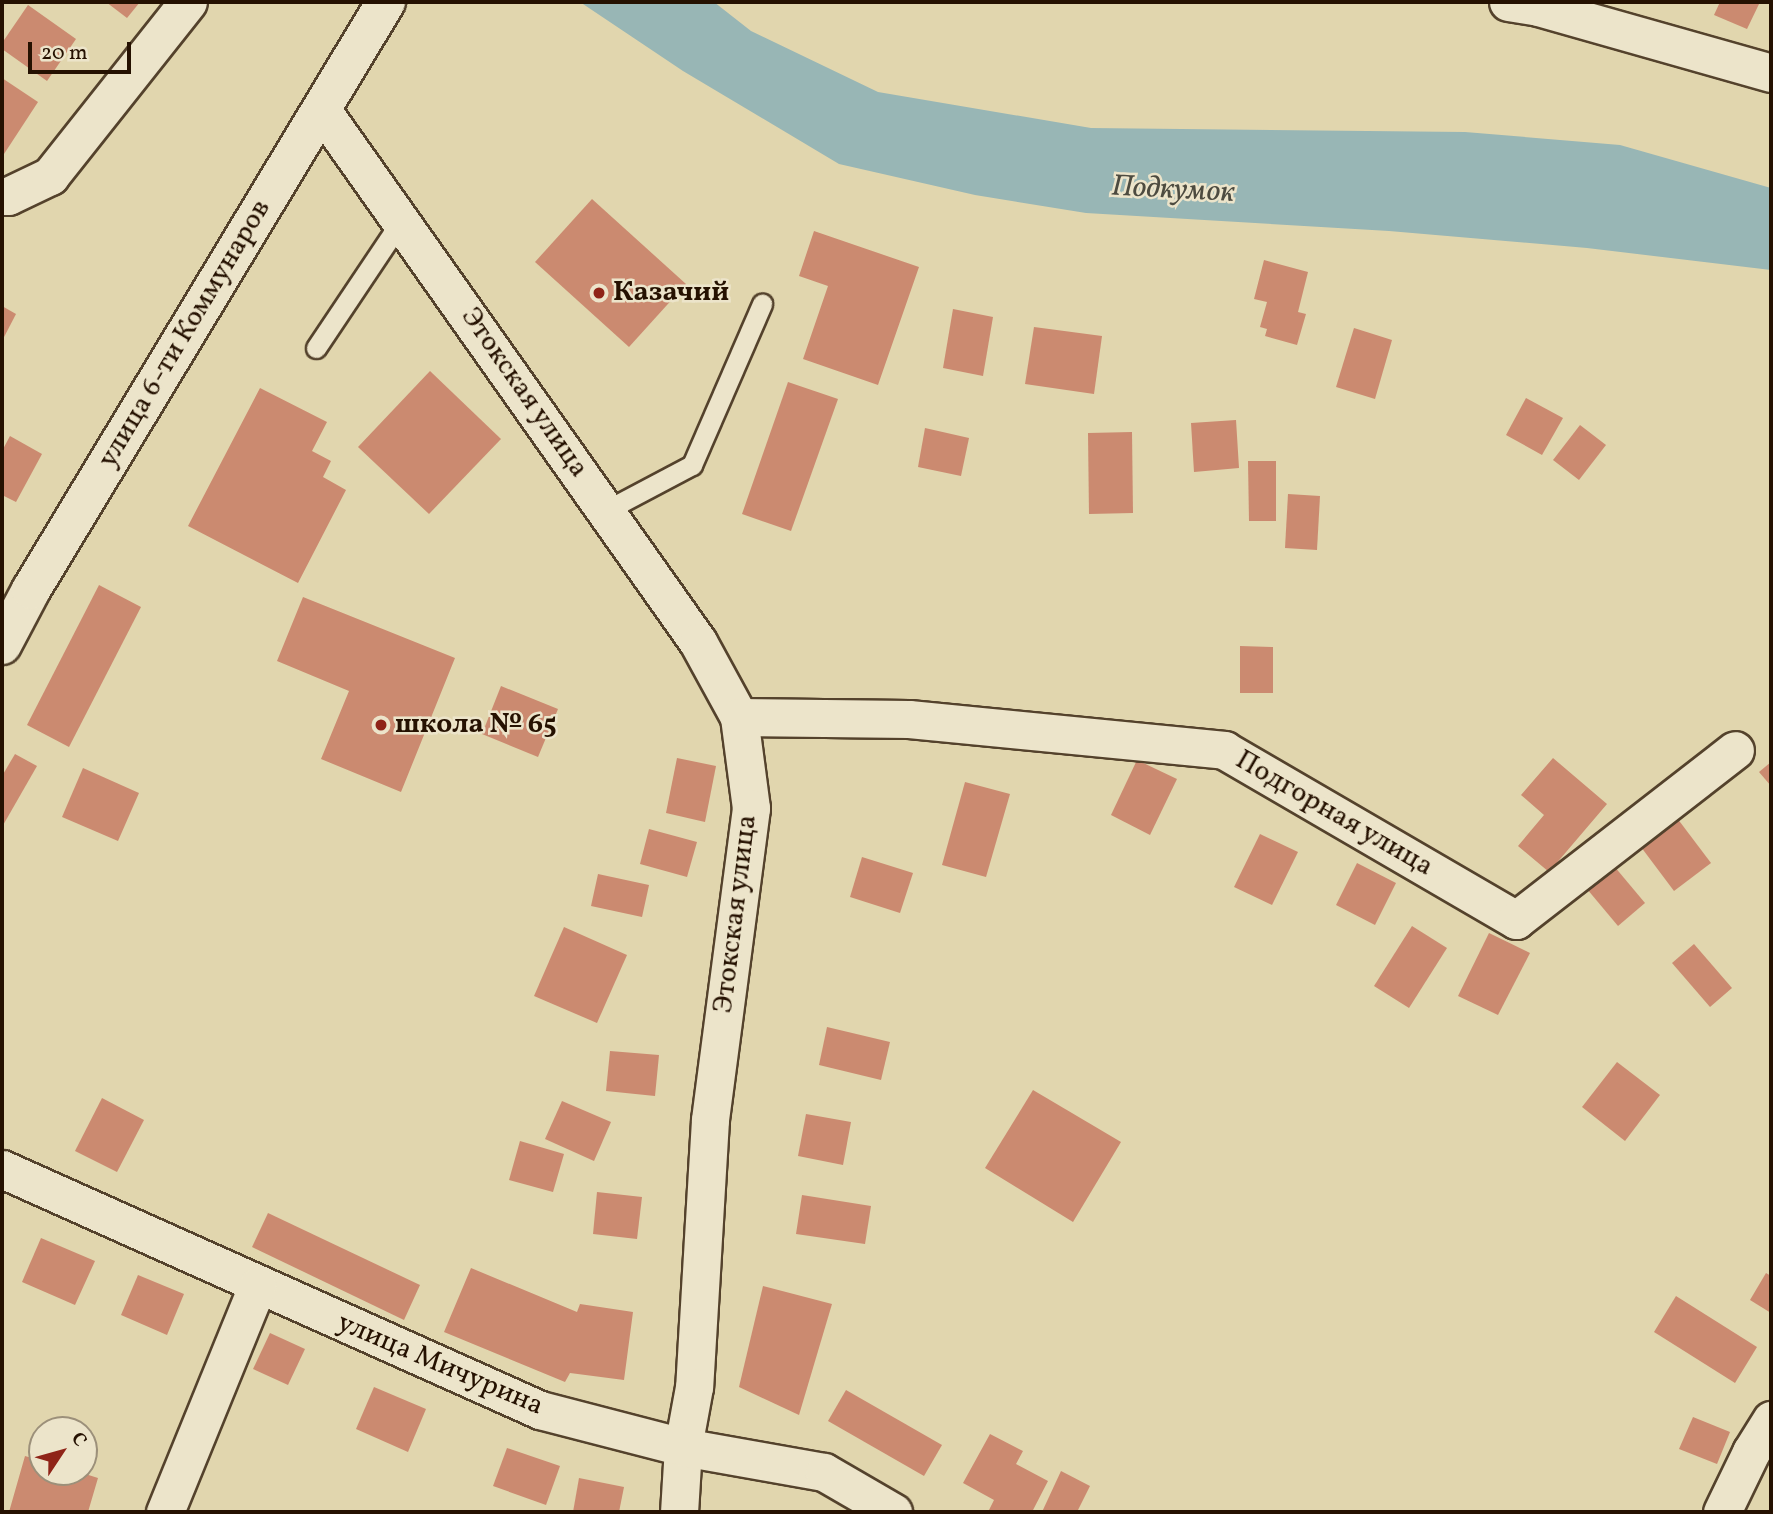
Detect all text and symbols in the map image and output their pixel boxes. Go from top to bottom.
scale bar [32,28,135,72]
text: 20 m [41,39,87,68]
water label: Подкумок [1111,169,1235,211]
street label: улица 6-ти Коммунаров [92,194,278,474]
place label: Казачий [613,276,729,310]
marker: Казачий [591,285,607,301]
street label: Этокская улица [453,301,595,485]
place label: школа № 65 [395,708,557,742]
marker: школа № 65 [373,717,389,733]
street label: Подгорная улица [1229,744,1439,884]
street label: Этокская улица [707,813,765,1015]
street label: улица Мичурина [332,1306,548,1424]
north arrow [28,1416,98,1486]
text: С [64,1427,92,1452]

